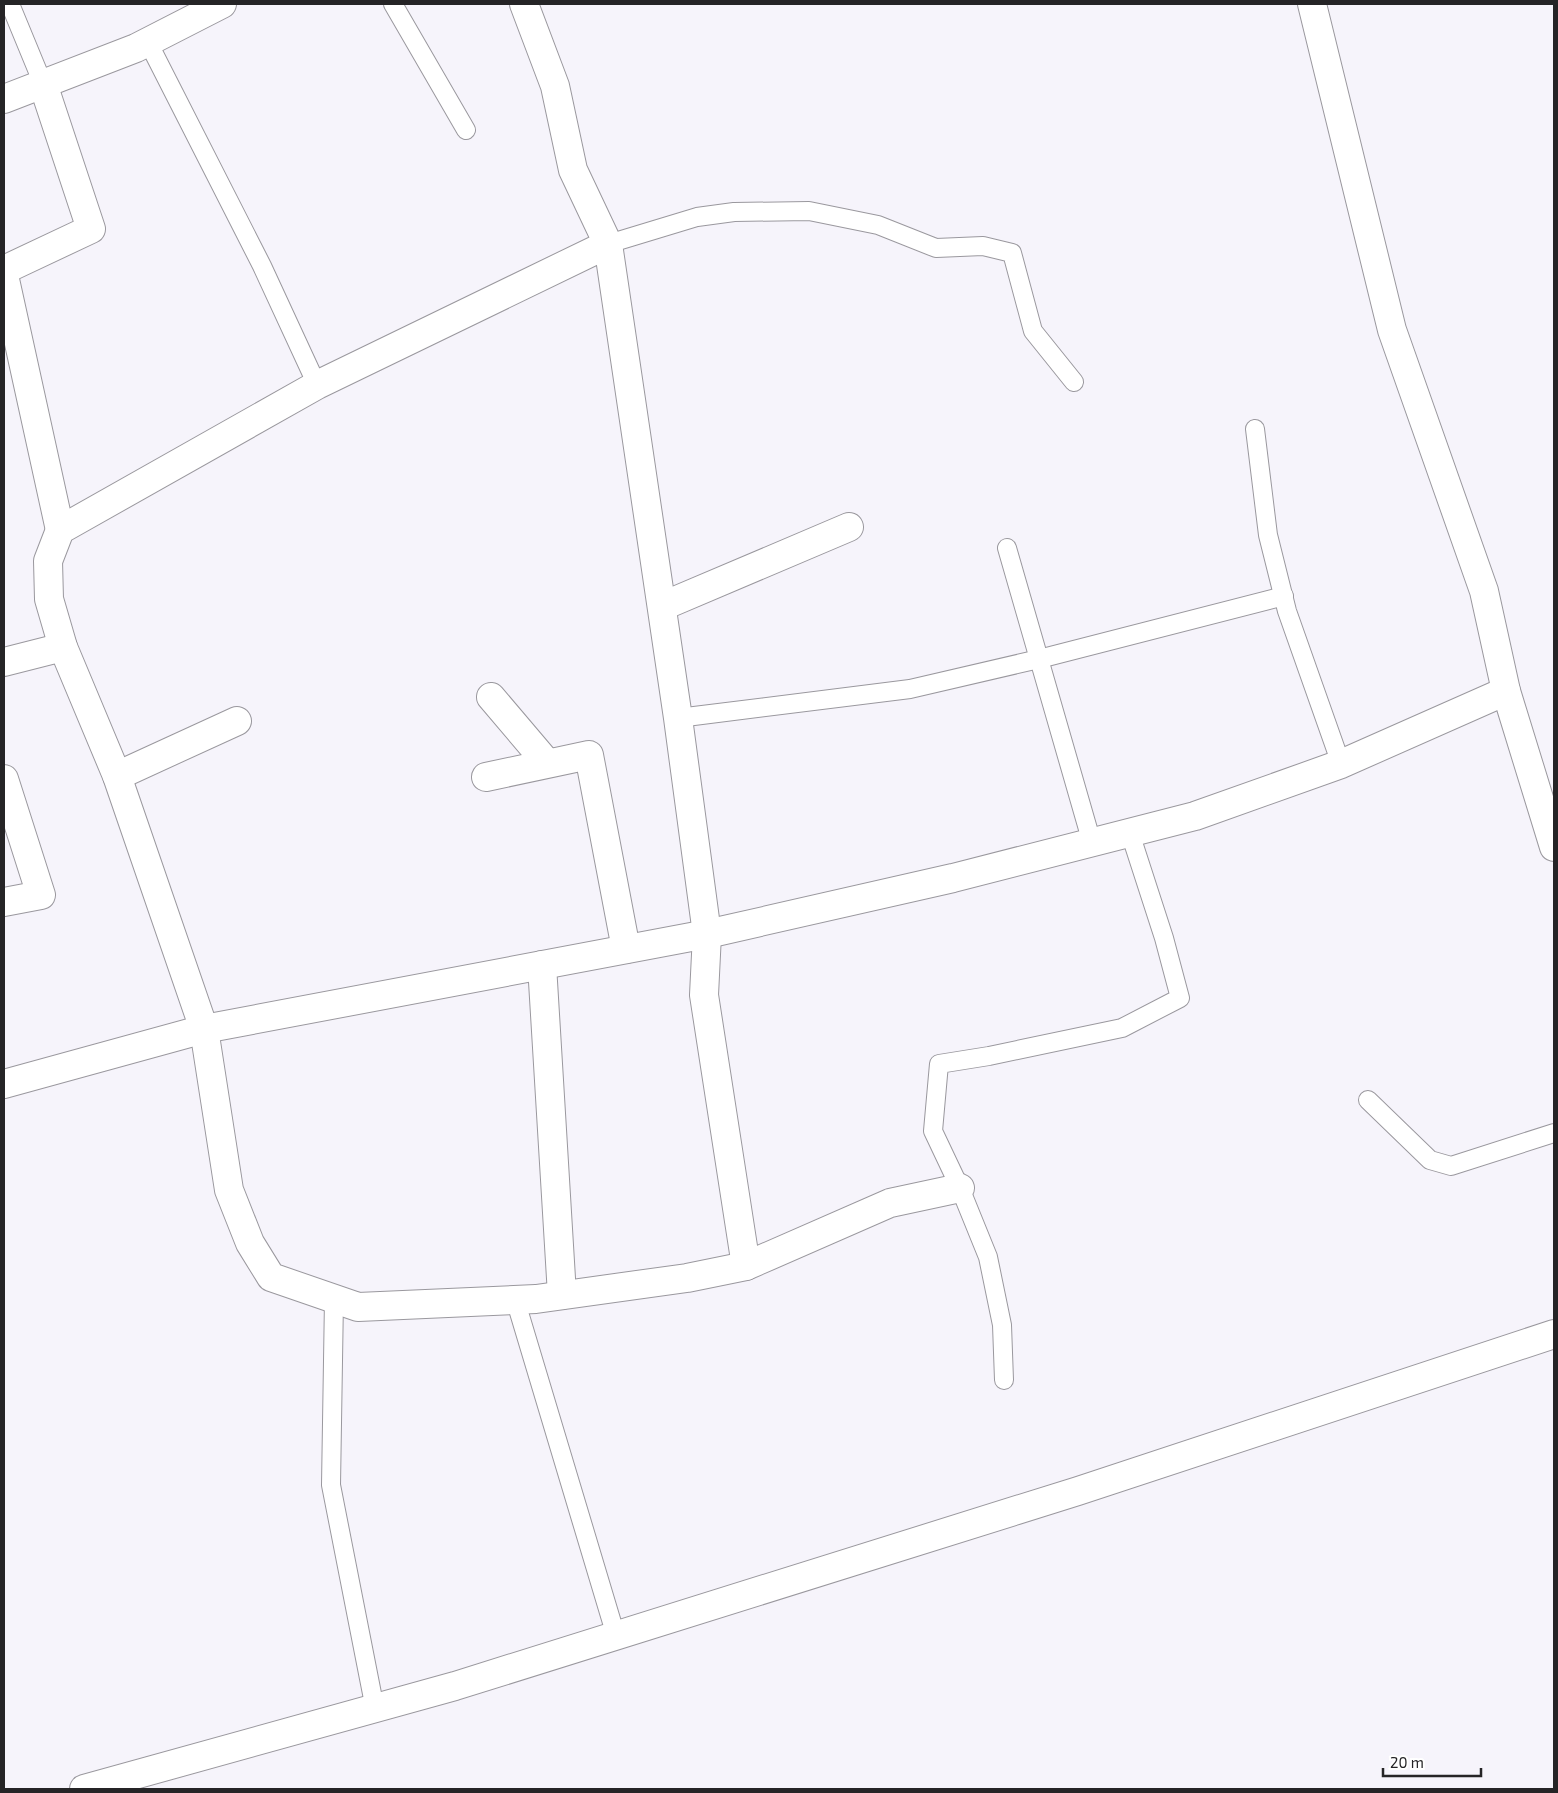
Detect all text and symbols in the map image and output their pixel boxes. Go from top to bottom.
scale bar [1383,1746,1480,1778]
text: 20 m [1390,1753,1424,1771]

